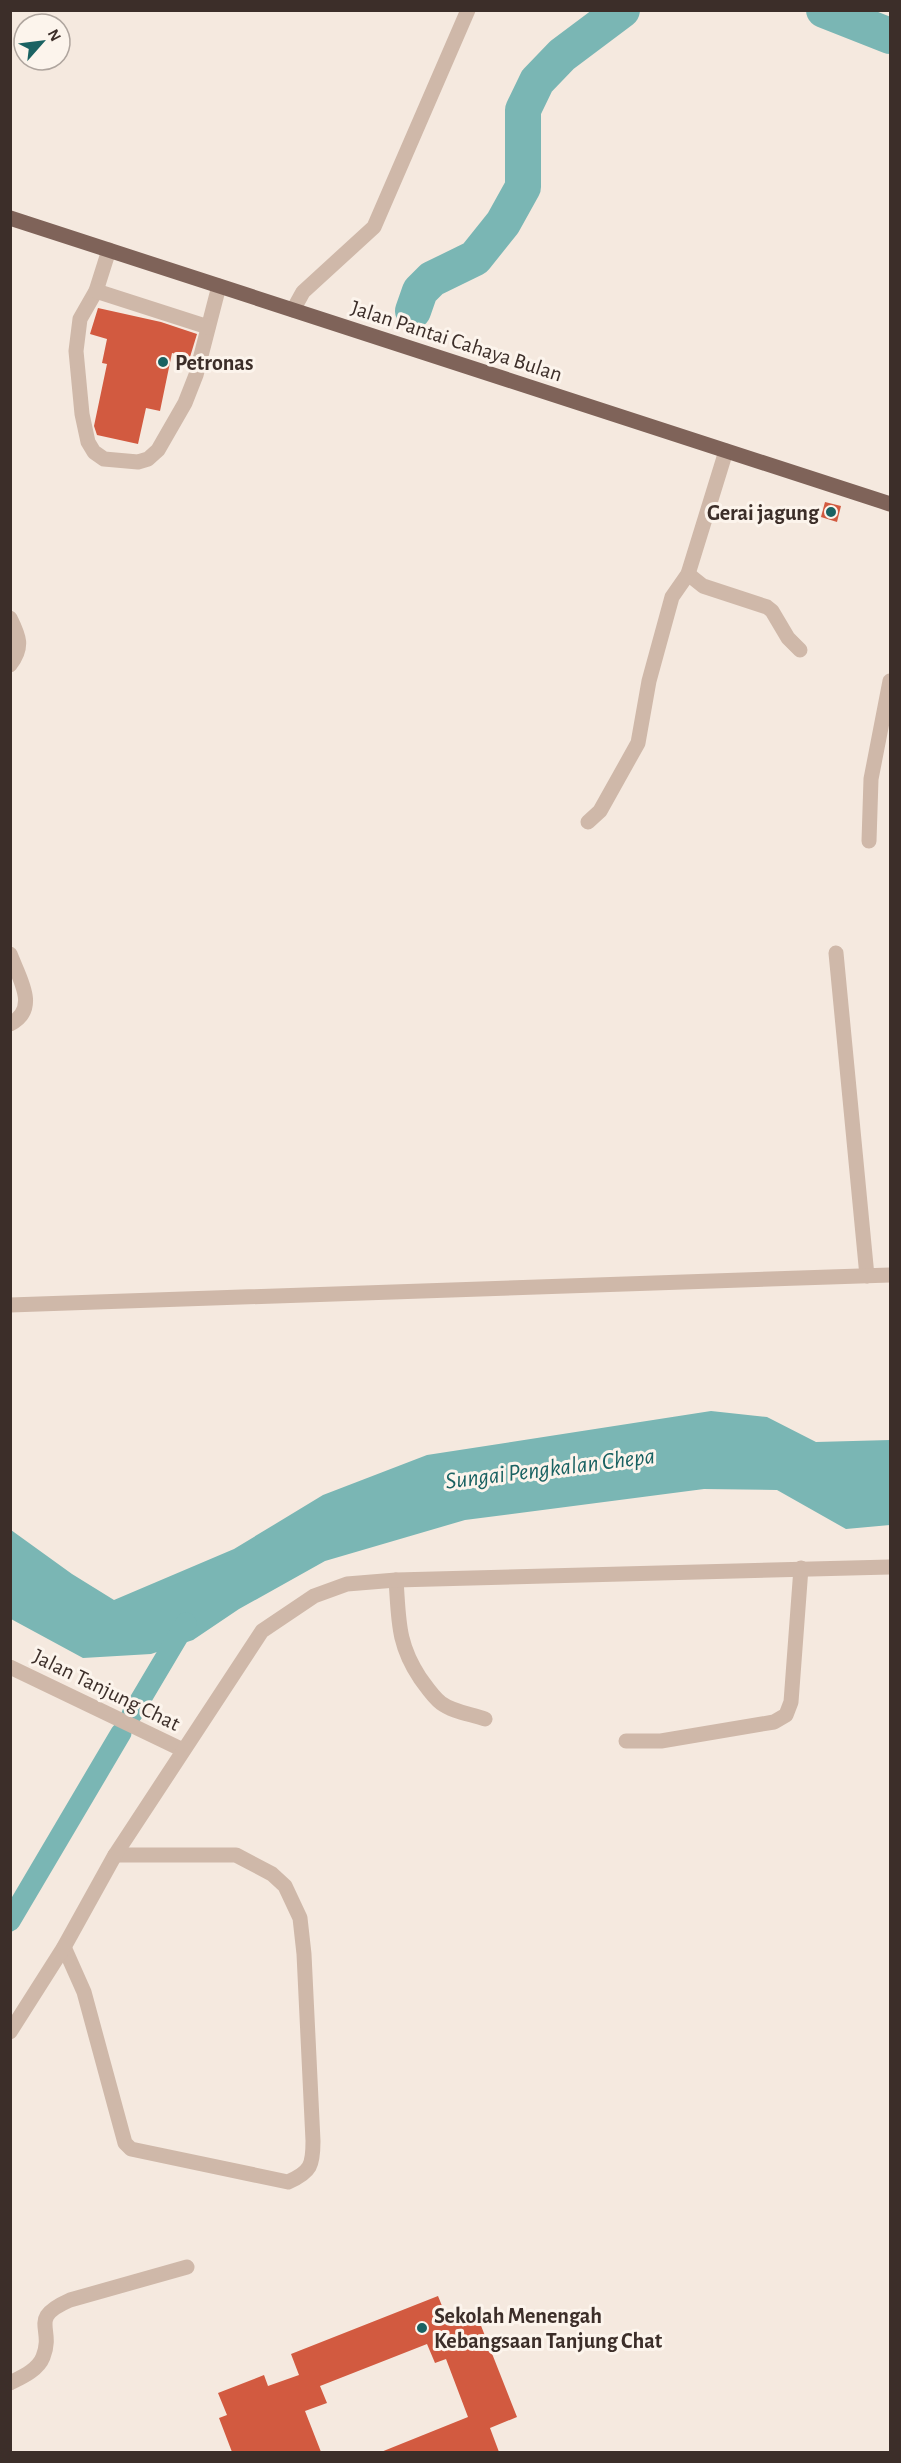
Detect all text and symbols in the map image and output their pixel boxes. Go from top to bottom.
north arrow [12,12,72,72]
text: N [45,27,64,44]
street label: Jalan Pantai Cahaya Bulan [348,296,565,386]
place label: Petronas [175,352,253,374]
marker: Petronas [156,355,170,369]
place label: Gerai jagung [707,502,820,525]
marker: Gerai jagung [824,505,838,519]
water label: Sungai Pengkalan Chepa [444,1444,656,1494]
street label: Jalan Tanjung Chat [30,1645,183,1735]
place label: Sekolah Menengah Kebangsaan Tanjung Chat [434,2305,663,2353]
marker: Sekolah Menengah Kebangsaan Tanjung Chat [415,2321,429,2335]

